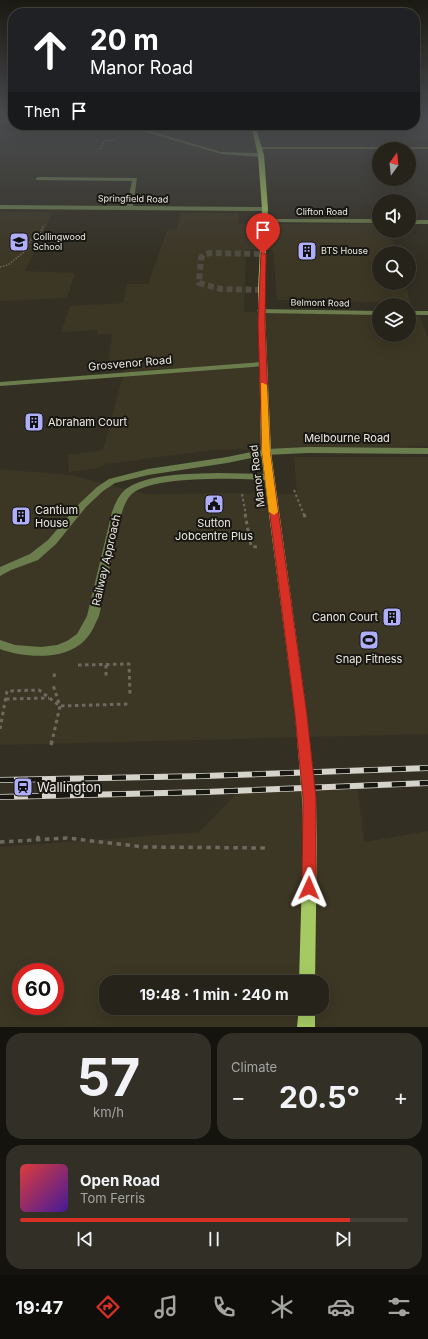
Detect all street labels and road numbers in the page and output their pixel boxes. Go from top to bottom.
street label: Springfield Road [98,192,168,205]
street label: Clifton Road [296,206,348,217]
street label: Belmont Road [290,296,350,309]
street label: Grosvenor Road [88,352,172,374]
street label: Melbourne Road [304,431,390,445]
street label: Manor Road [246,444,268,508]
street label: Railway Approach [89,513,123,607]

